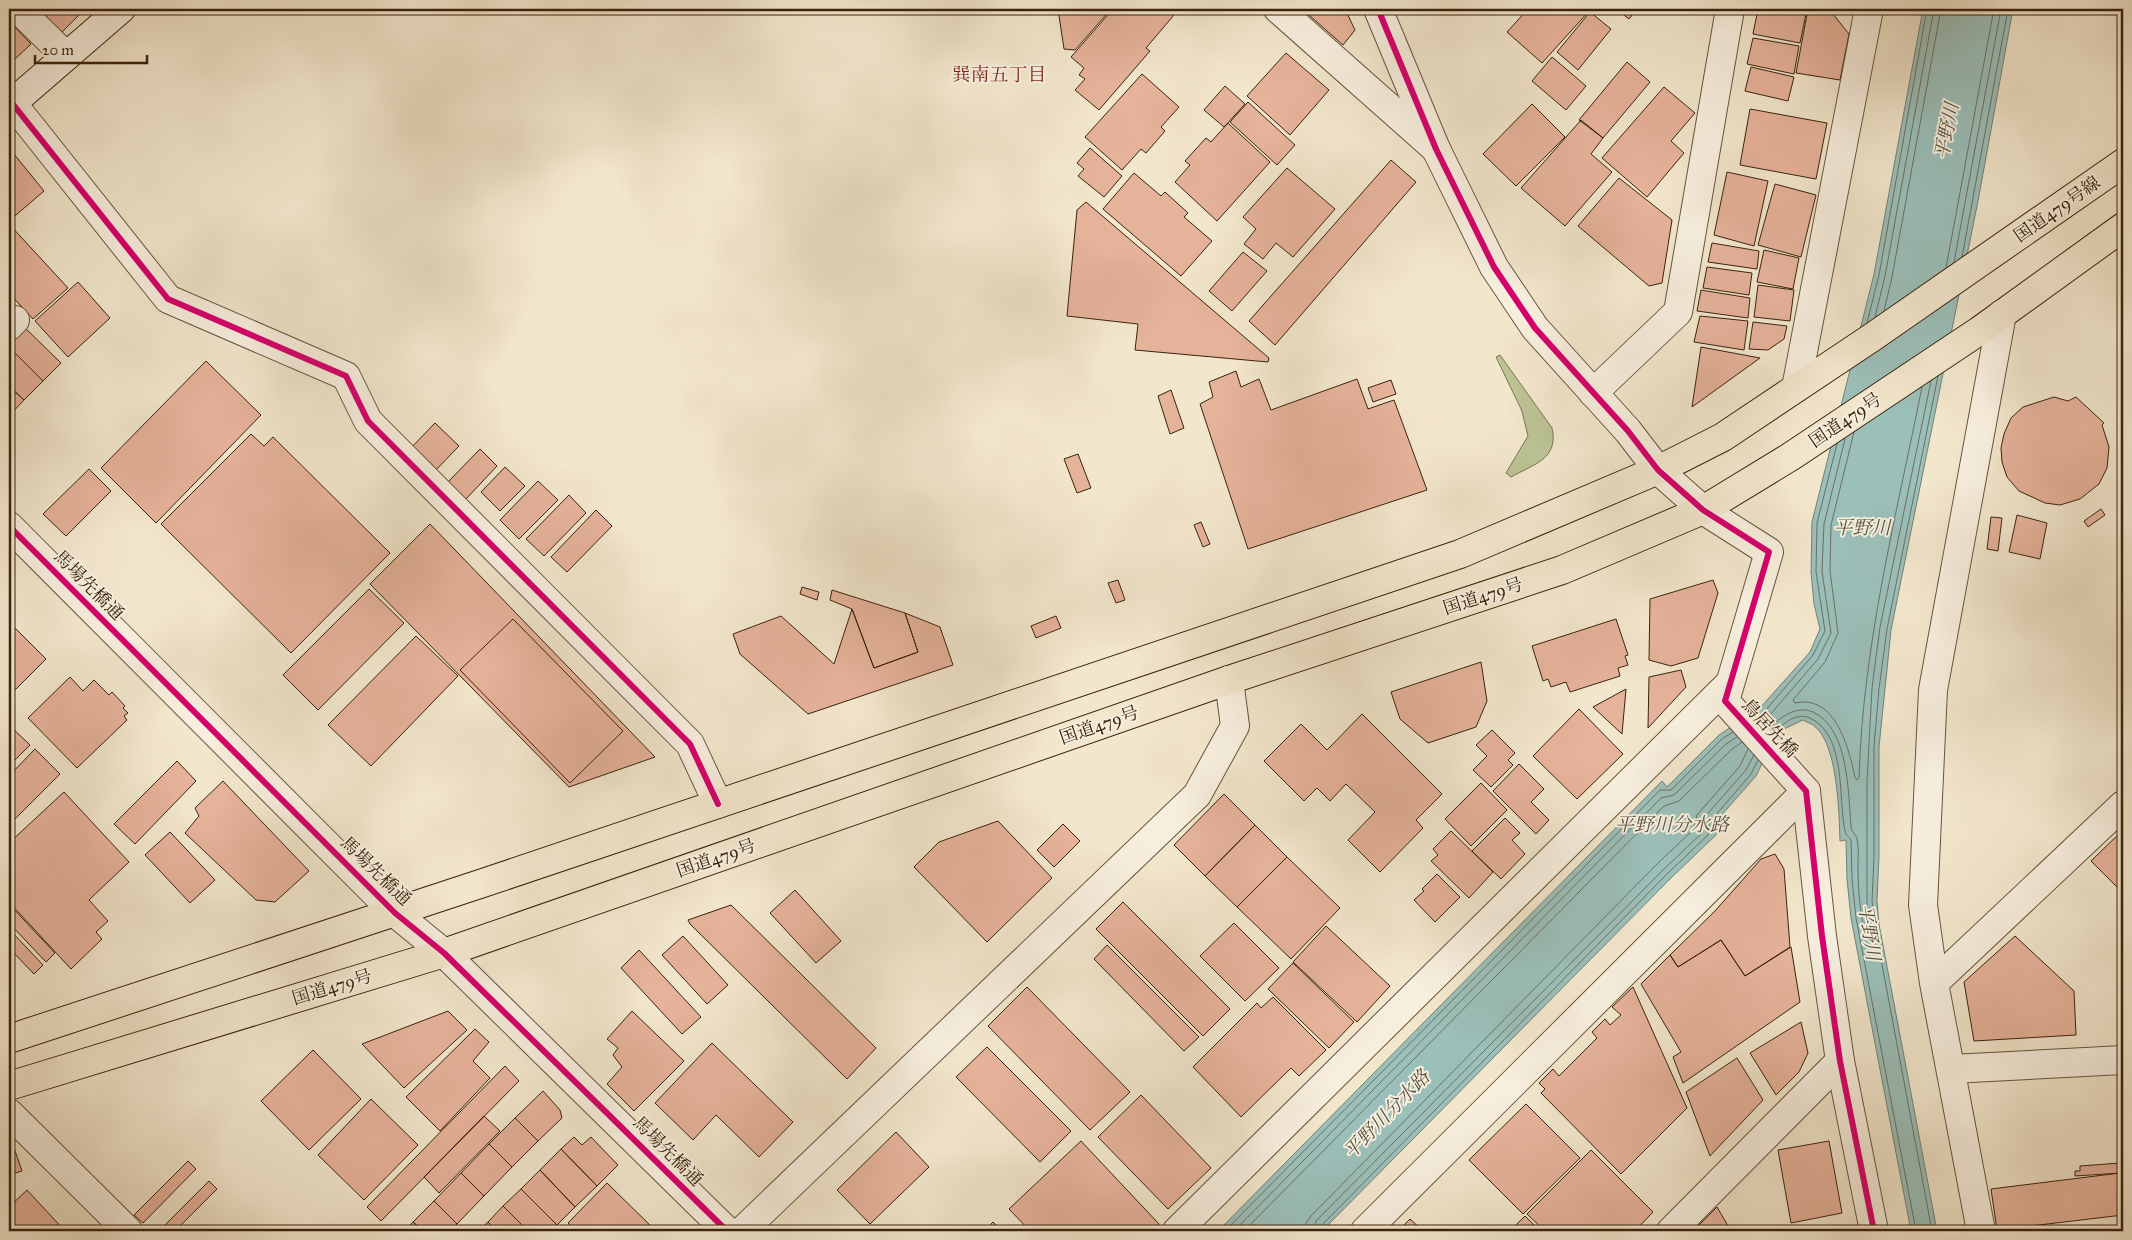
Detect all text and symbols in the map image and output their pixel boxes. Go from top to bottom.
scale bar [35,32,148,64]
text: 20 m [42,41,74,59]
district label: 巽南五丁目 [951,63,1047,86]
water label: 平野川 [1930,99,1964,161]
street label: 国道479号線 [2010,171,2104,247]
street label: 国道479号 [1805,388,1885,452]
water label: 平野川 [1833,516,1892,539]
street label: 馬場先橋通 [49,545,129,625]
street label: 国道479号 [1440,573,1526,619]
street label: 鳥居先橋 [1737,694,1803,762]
street label: 国道479号 [1056,701,1142,749]
water label: 平野川分水路 [1615,813,1731,836]
street label: 馬場先橋通 [336,832,416,910]
street label: 国道479号 [673,834,759,882]
water label: 平野川 [1854,902,1886,964]
street label: 国道479号 [289,964,375,1010]
water label: 平野川分水路 [1338,1064,1436,1163]
street label: 馬場先橋通 [628,1111,708,1191]

